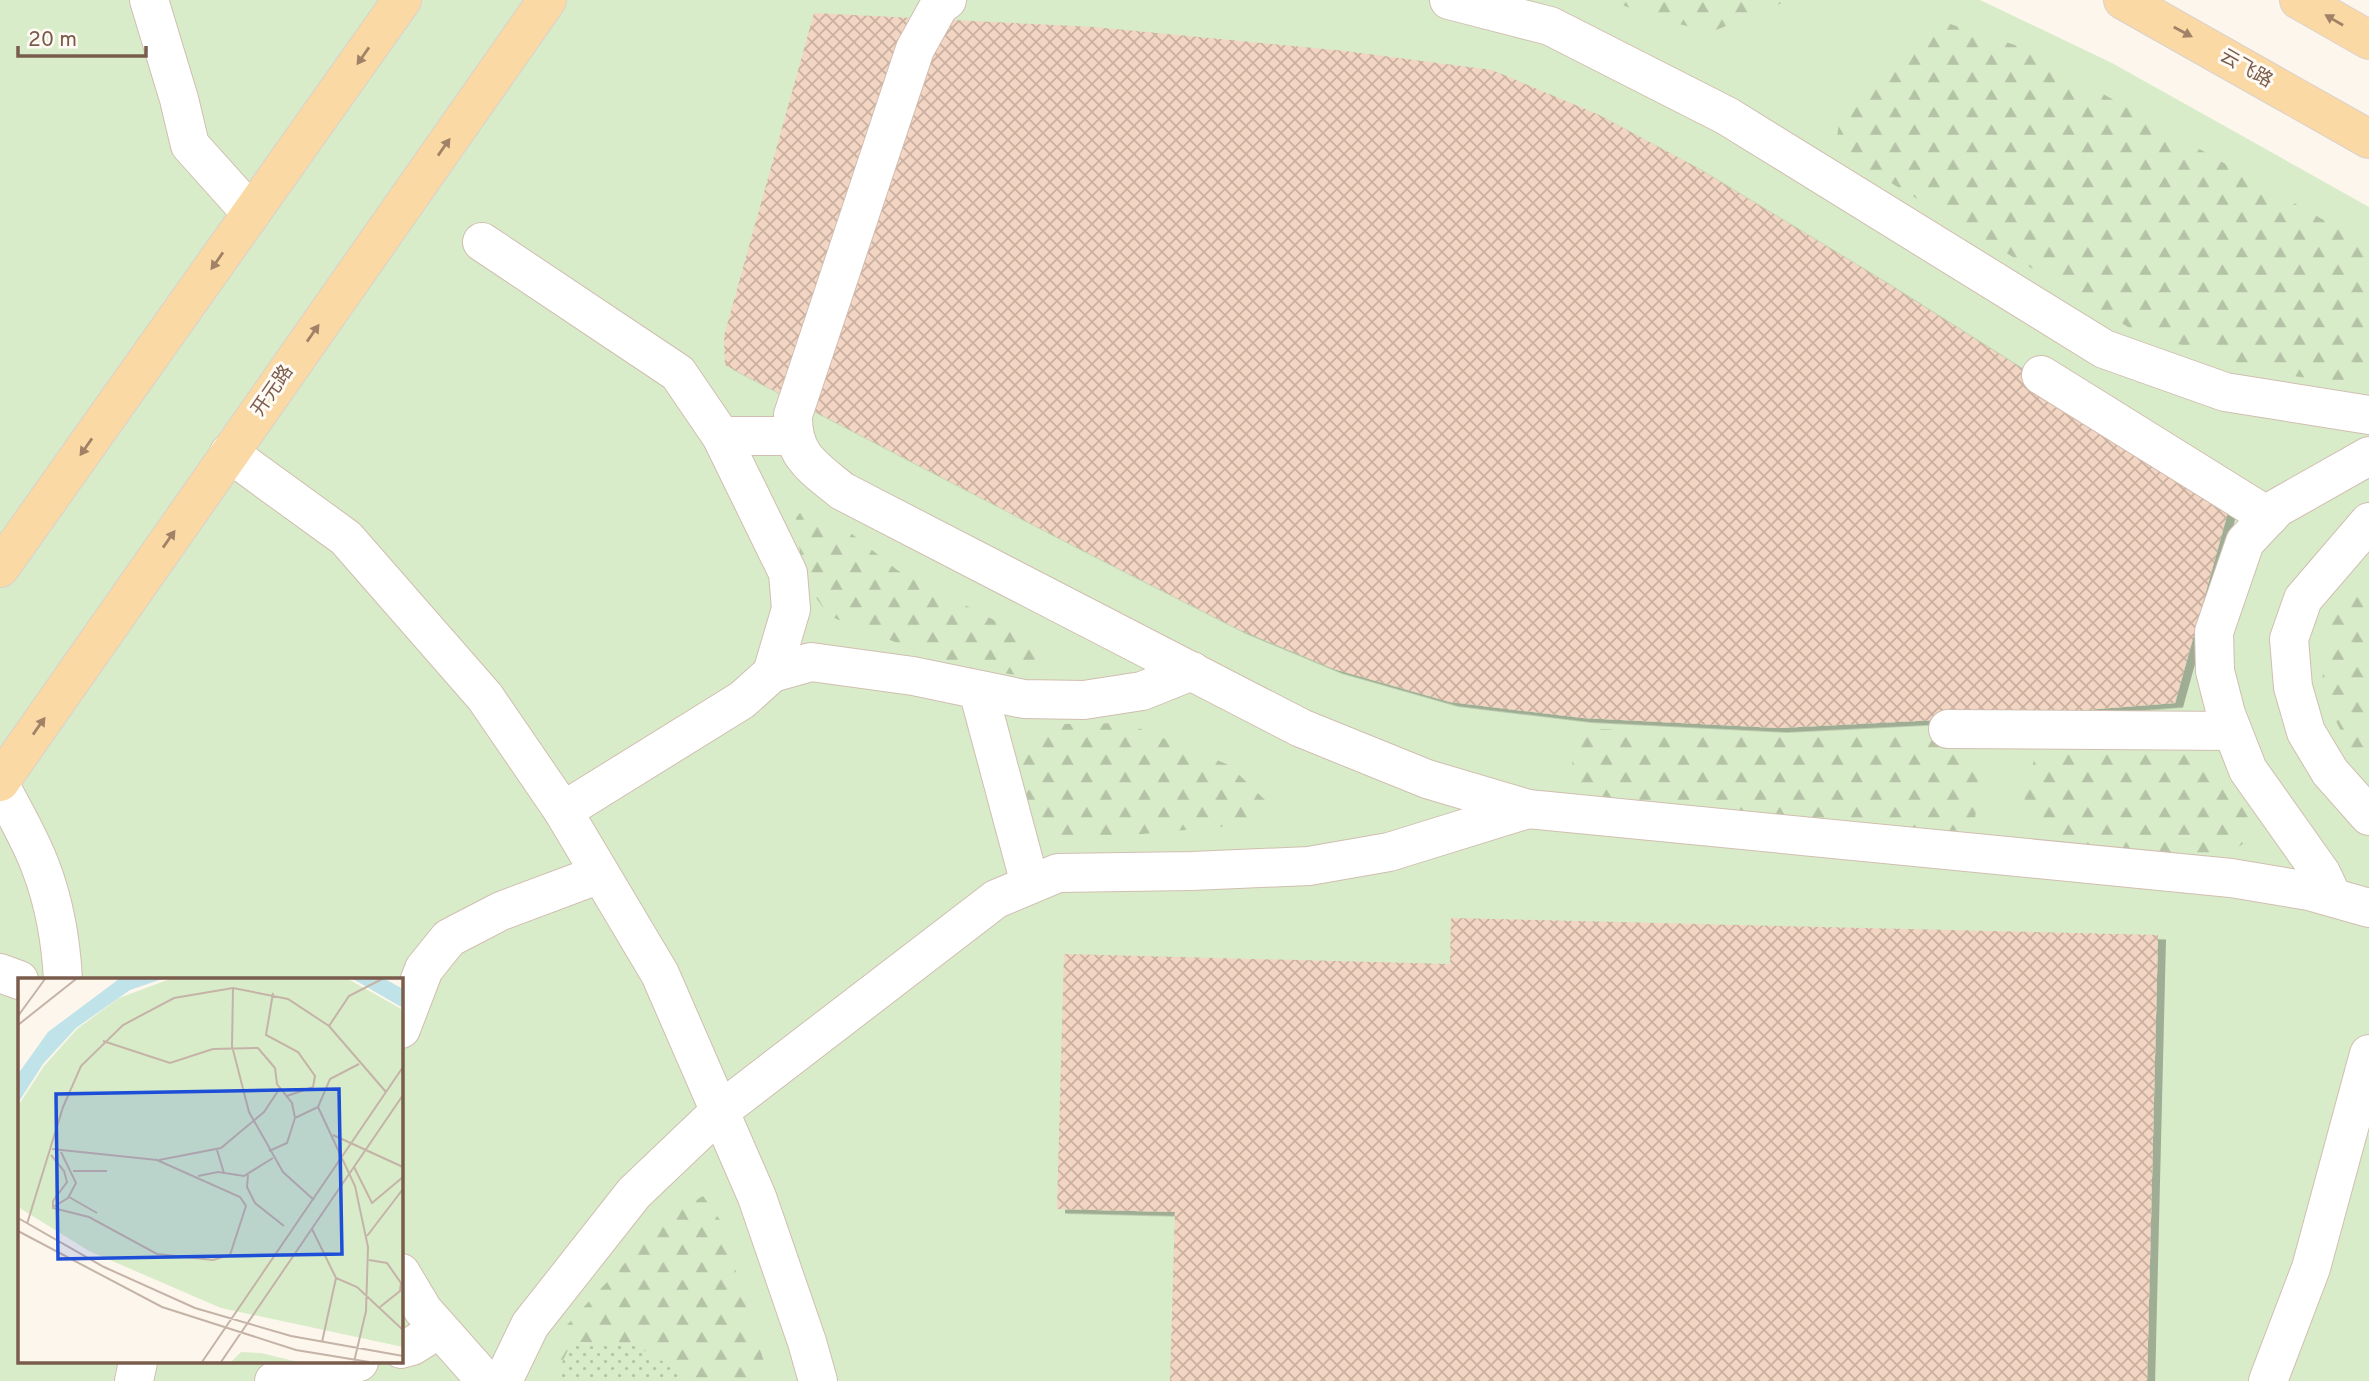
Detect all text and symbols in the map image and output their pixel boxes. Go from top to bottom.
scale bar [18,14,145,58]
one-way arrow [2324,14,2343,26]
text: 20 m [28,27,77,54]
one-way arrow [2173,27,2193,38]
street label: 云飞路 [2215,44,2277,94]
one-way arrow [356,47,370,65]
one-way arrow [437,138,451,156]
one-way arrow [210,252,224,270]
one-way arrow [306,324,320,342]
street label: 开元路 [247,361,299,421]
one-way arrow [79,438,93,456]
one-way arrow [162,530,176,548]
one-way arrow [32,717,46,735]
inset map [18,978,402,1364]

